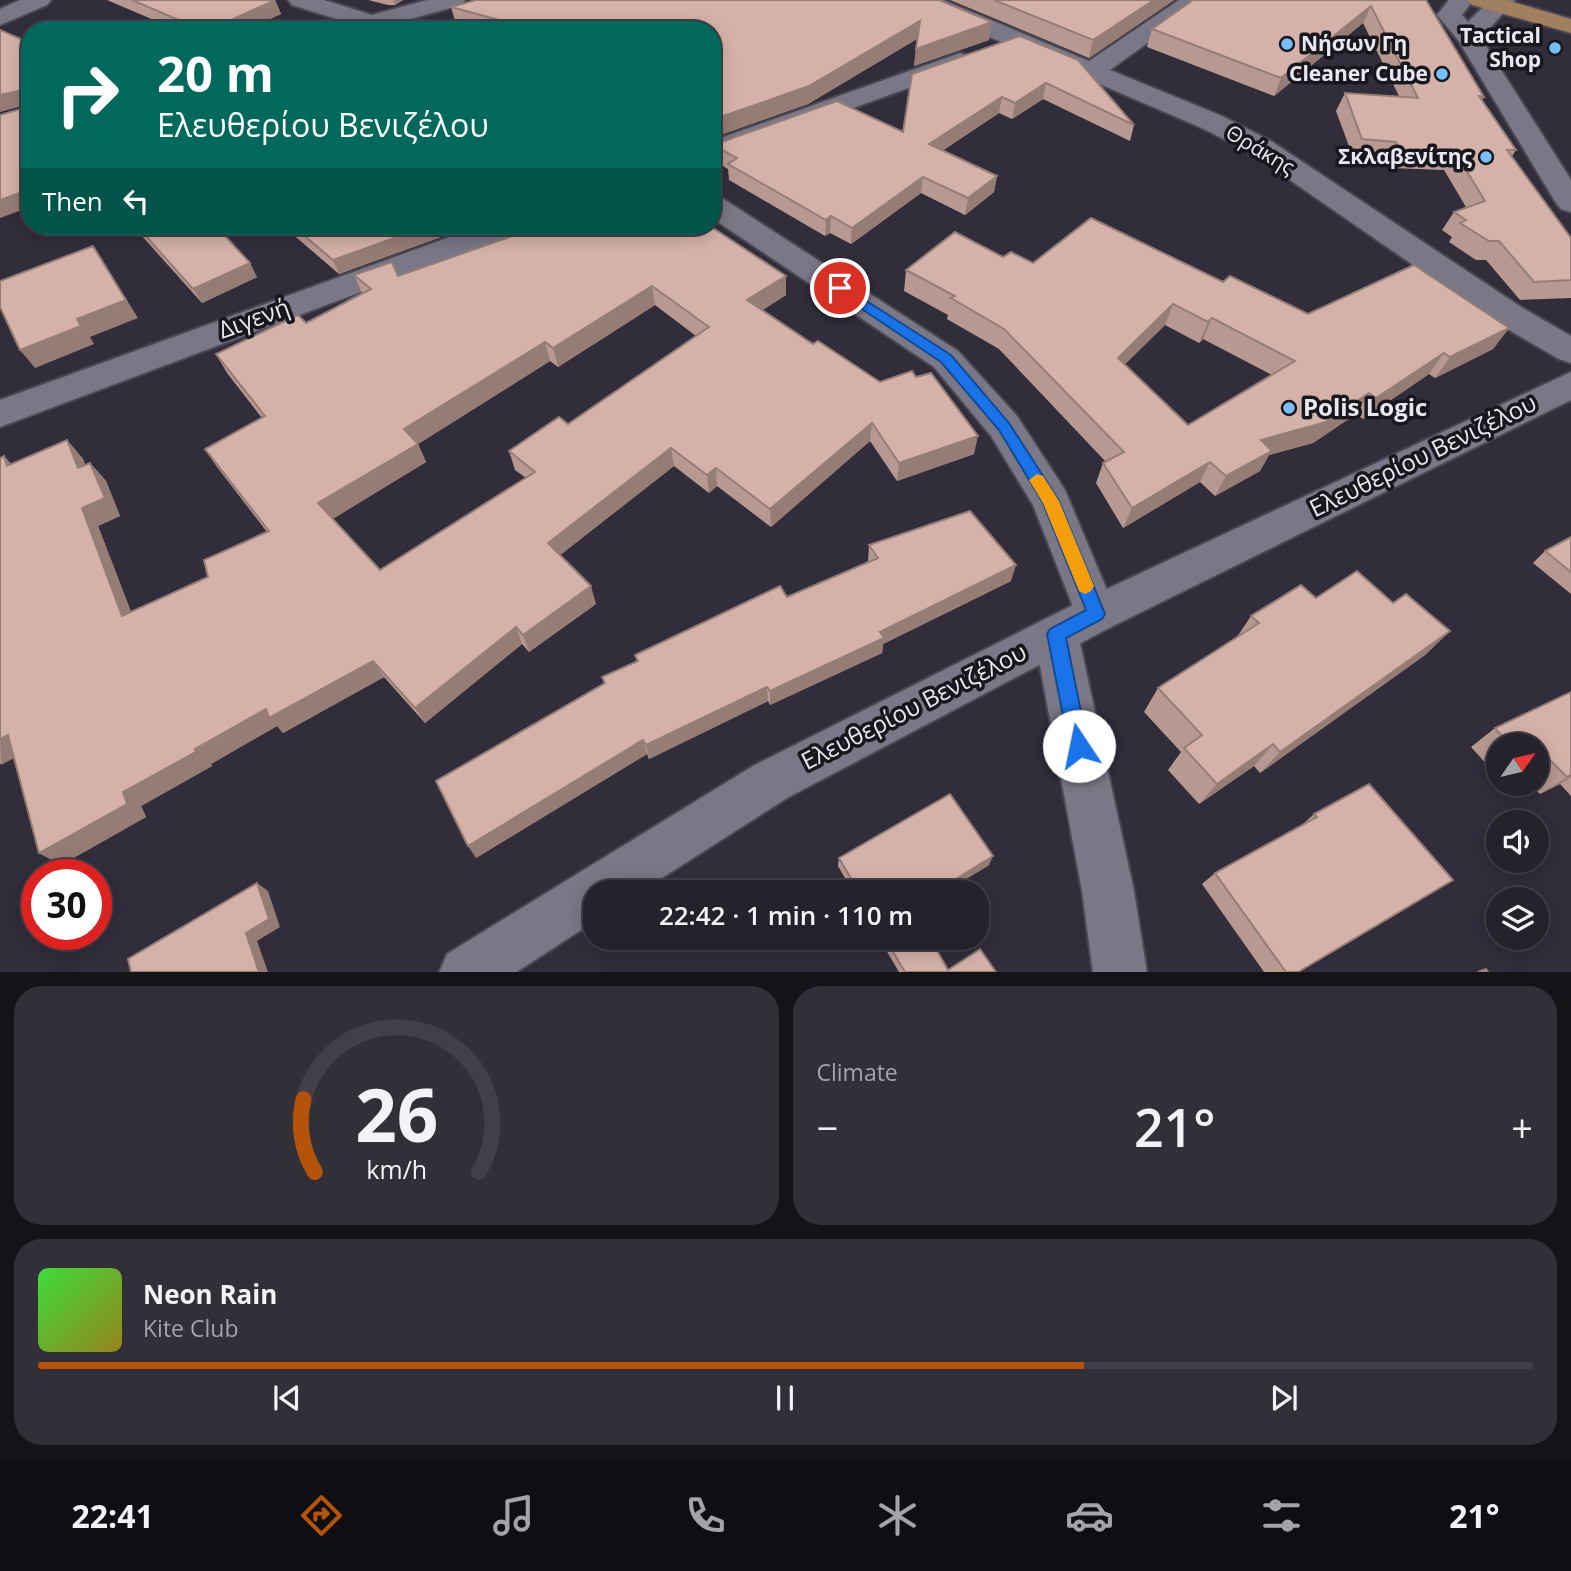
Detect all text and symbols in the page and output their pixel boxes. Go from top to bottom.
place label: Tactical Shop [1460,21,1541,73]
place label: Νήσων Γη [1301,29,1407,57]
marker: Νήσων Γη [1279,36,1295,52]
text: 20 m [157,40,274,106]
marker: Tactical Shop [1547,40,1563,56]
icon: right [42,49,133,140]
place label: Cleaner Cube [1289,59,1428,87]
marker: Cleaner Cube [1434,66,1450,82]
text: Ελευθερίου Βενιζέλου [157,103,489,146]
street label: Θράκης [1221,118,1300,181]
place label: Σκλαβενίτης [1338,142,1473,170]
marker: Σκλαβενίτης [1478,149,1494,165]
icon: left [117,182,155,220]
text: Then [42,183,103,219]
pin [810,258,870,318]
icon: arrive [821,269,859,307]
street label: Διγενή [213,290,294,346]
street label: Ελευθερίου Βενιζέλου [1303,385,1541,524]
place label: Polis Logic [1303,390,1427,423]
marker: Polis Logic [1281,400,1297,416]
street label: Ελευθερίου Βενιζέλου [795,634,1032,777]
position arrow [1042,709,1116,783]
north arrow [1486,733,1549,796]
map controls [1486,733,1549,950]
button: sound [1486,810,1549,873]
speed limit sign: 30 [21,859,112,950]
button: layers [1486,887,1549,950]
text: 22:42 · 1 min · 110 m [659,897,913,933]
text: Climate [817,1056,898,1088]
text: 26 [355,1064,438,1163]
text: 21° [1134,1091,1216,1162]
text: − [817,1101,838,1153]
text: + [1511,1101,1533,1153]
text: km/h [366,1151,427,1185]
text: Neon Rain [143,1276,277,1312]
text: Kite Club [143,1312,238,1344]
icon: previous [268,1379,306,1417]
icon: pause [766,1379,804,1417]
icon: next [1265,1379,1303,1417]
icon: directions [297,1491,346,1540]
icon: music [489,1491,538,1540]
icon: phone [681,1491,730,1540]
icon: climate [873,1491,922,1540]
icon: car [1065,1491,1114,1540]
icon: filters [1257,1491,1306,1540]
text: 22:41 [72,1494,154,1537]
text: 21° [1449,1494,1499,1537]

